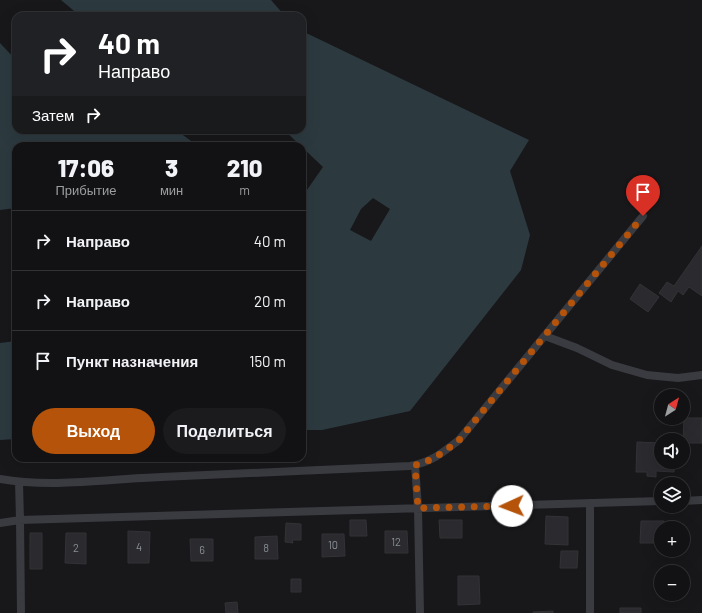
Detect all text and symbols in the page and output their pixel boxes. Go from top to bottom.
text: 40 m [98,26,160,60]
icon: right [32,28,84,80]
text: Направо [98,60,170,82]
icon: right [82,104,104,126]
text: Затем [32,106,74,124]
text: 17:06 [58,153,114,182]
text: 3 [165,153,178,182]
text: 210 [227,153,263,182]
pin [626,175,660,216]
icon: arrive [632,181,654,203]
text: Прибытие [55,182,117,198]
text: мин [160,182,183,198]
text: m [239,182,250,198]
icon: right [32,230,54,252]
text: Направо [66,232,130,250]
text: 40 m [254,232,286,250]
icon: right [32,290,54,312]
text: Направо [66,292,130,310]
text: 20 m [254,292,286,310]
icon: arrive [32,350,54,372]
text: Пункт назначения [66,352,198,370]
text: 150 m [249,352,286,370]
north arrow [654,389,690,425]
map controls [654,389,690,601]
button: Выход [32,408,155,454]
button: Поделиться [163,408,286,454]
button: sound [654,433,690,469]
button: layers [654,477,690,513]
position arrow [491,485,533,527]
button: + [654,521,690,557]
house number: 12 [391,535,401,548]
house number: 10 [328,538,338,551]
house number: 4 [136,540,142,553]
house number: 2 [73,541,79,554]
house number: 8 [263,541,269,554]
house number: 6 [199,543,205,556]
button: − [654,565,690,601]

